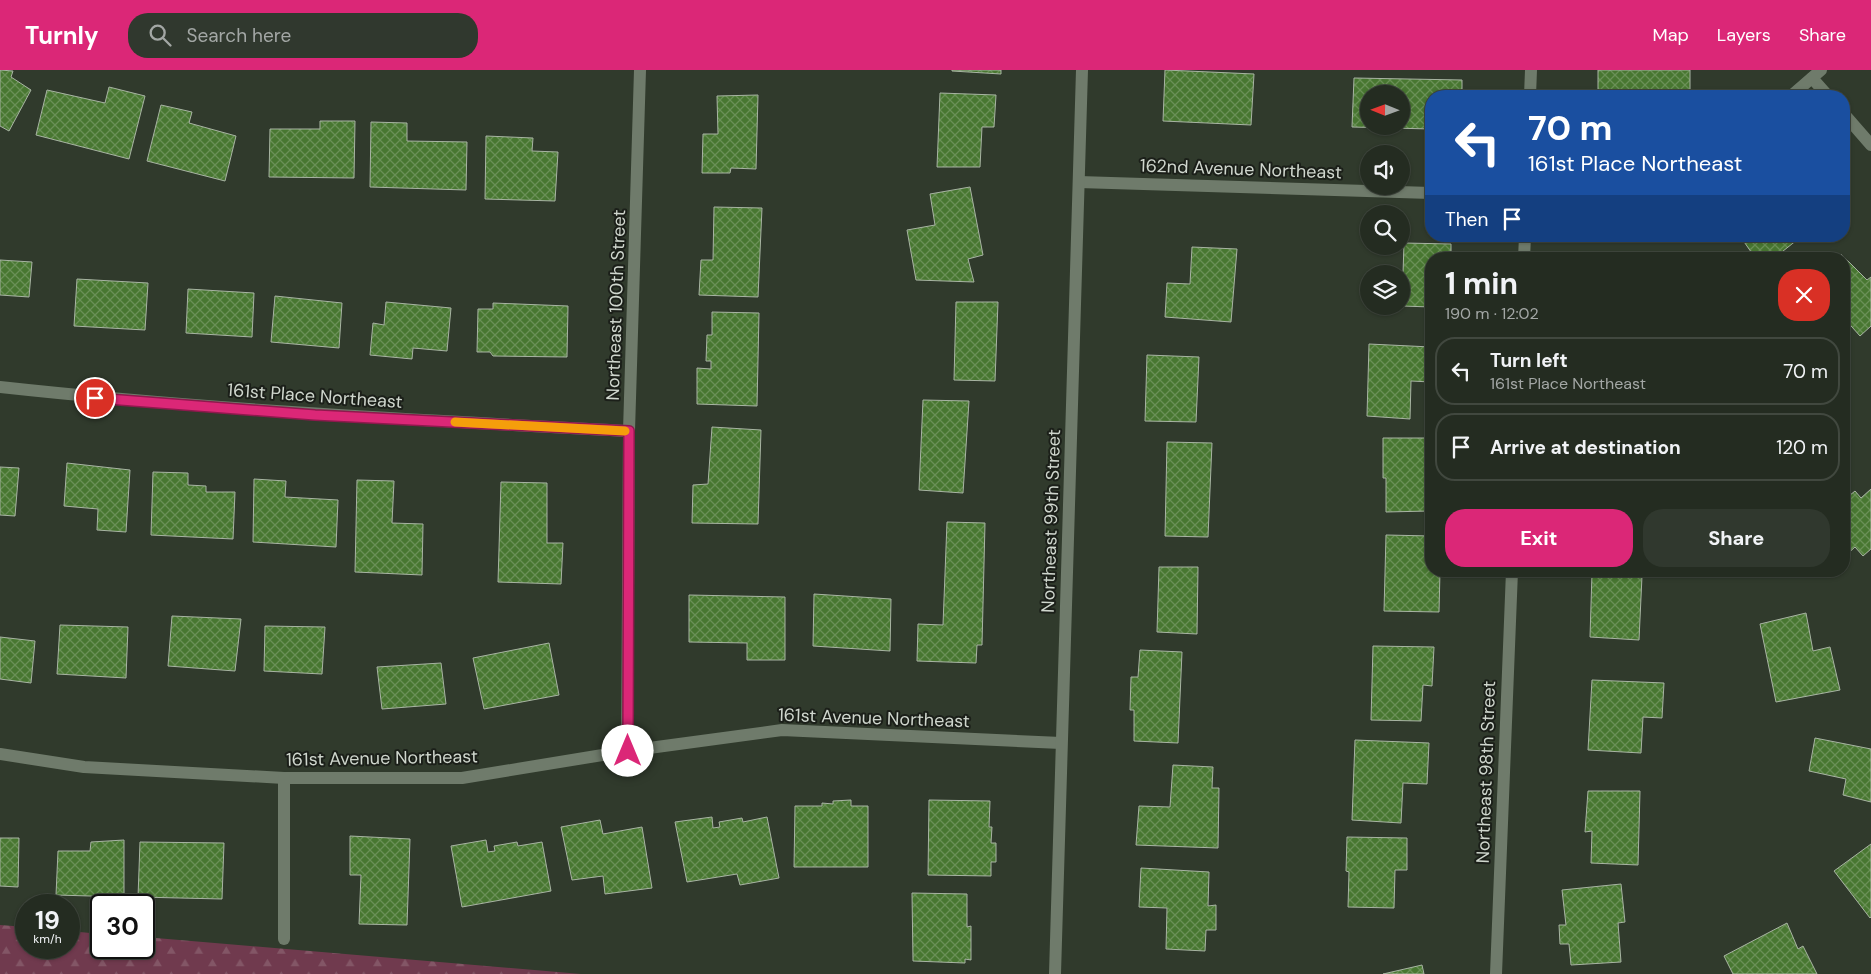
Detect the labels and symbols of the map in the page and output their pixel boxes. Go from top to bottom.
north arrow [1360,85,1410,135]
street label: 162nd Avenue Northeast [1140,153,1342,185]
street label: Northeast 100th Street [601,209,631,401]
pin [74,377,116,419]
street label: 161st Place Northeast [227,378,403,414]
street label: Northeast 99th Street [1036,429,1066,613]
street label: Northeast 98th Street [1471,680,1501,864]
street label: 161st Avenue Northeast [778,703,970,733]
position arrow [601,724,653,776]
street label: 161st Avenue Northeast [286,744,478,772]
speed limit sign: 30 [90,894,155,959]

